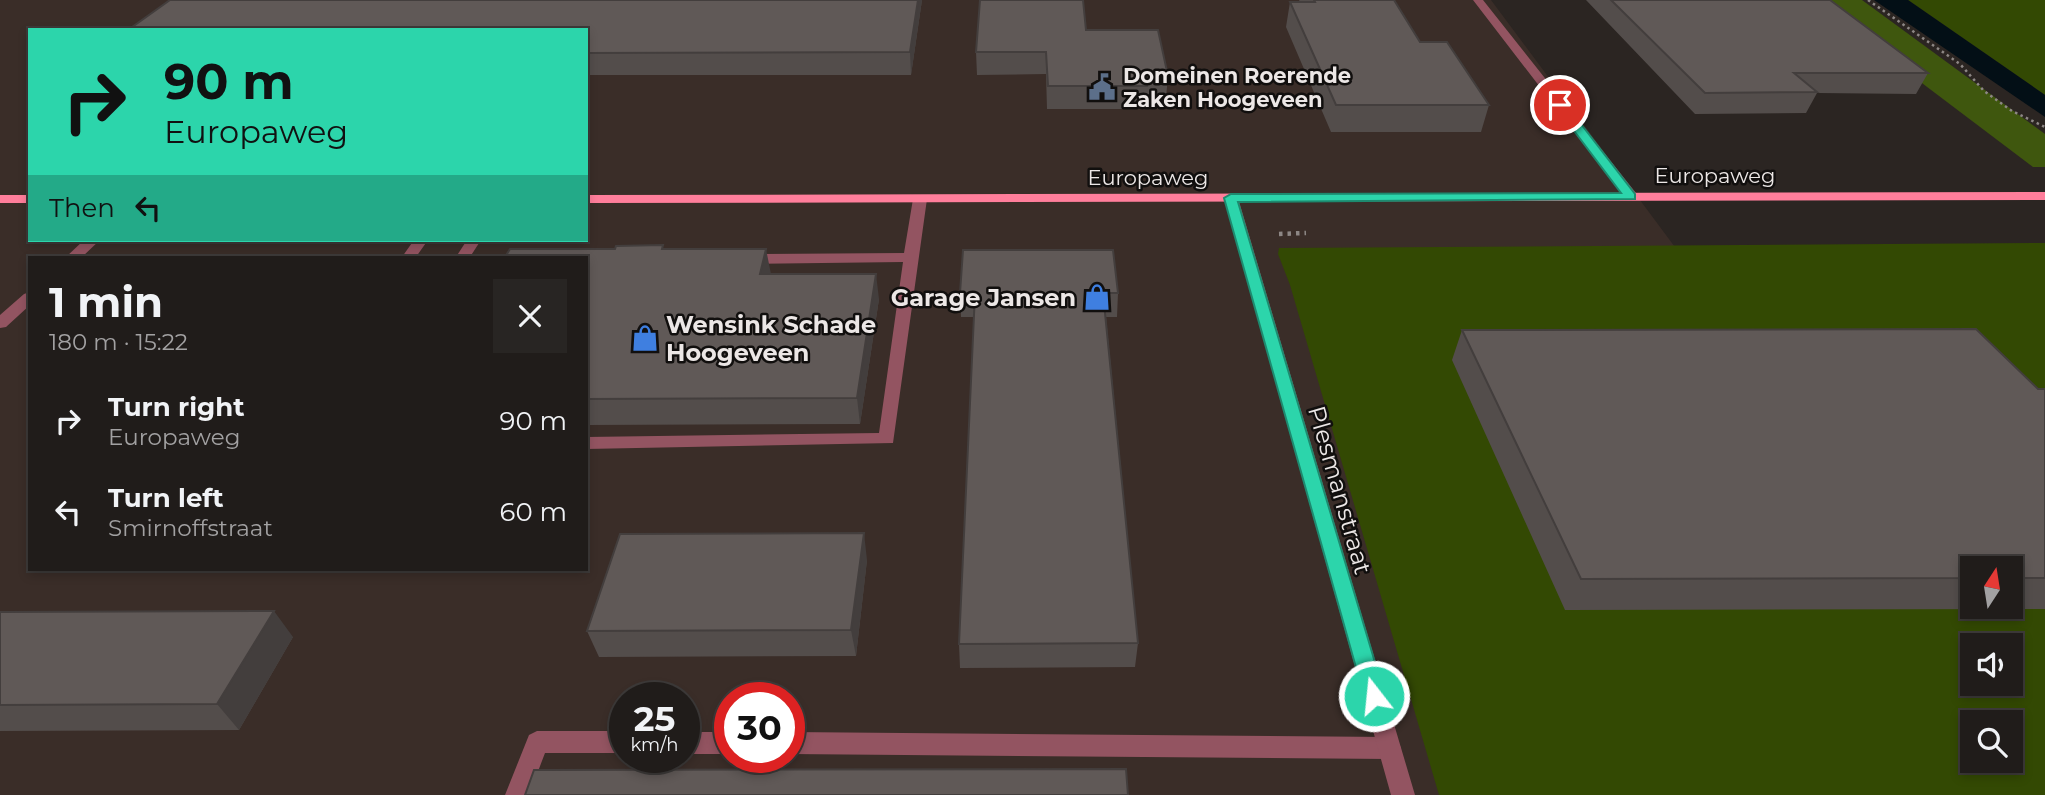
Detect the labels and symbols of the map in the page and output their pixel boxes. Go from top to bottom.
place label: Domeinen Roerende Zaken Hoogeveen [1123,63,1351,112]
public building icon: Domeinen Roerende Zaken Hoogeveen [1087,72,1117,102]
pin [1530,75,1590,135]
street label: Europaweg [1655,163,1775,188]
street label: Europaweg [1088,165,1208,190]
shop icon: Garage Jansen [1082,282,1112,312]
place label: Garage Jansen [891,283,1076,312]
place label: Wensink Schade Hoogeveen [666,310,876,367]
shop icon: Wensink Schade Hoogeveen [630,323,660,353]
street label: Plesmanstraat [1302,402,1378,578]
north arrow [1960,556,2023,620]
position arrow [1337,659,1411,733]
speed limit sign: 30 [714,682,805,773]

